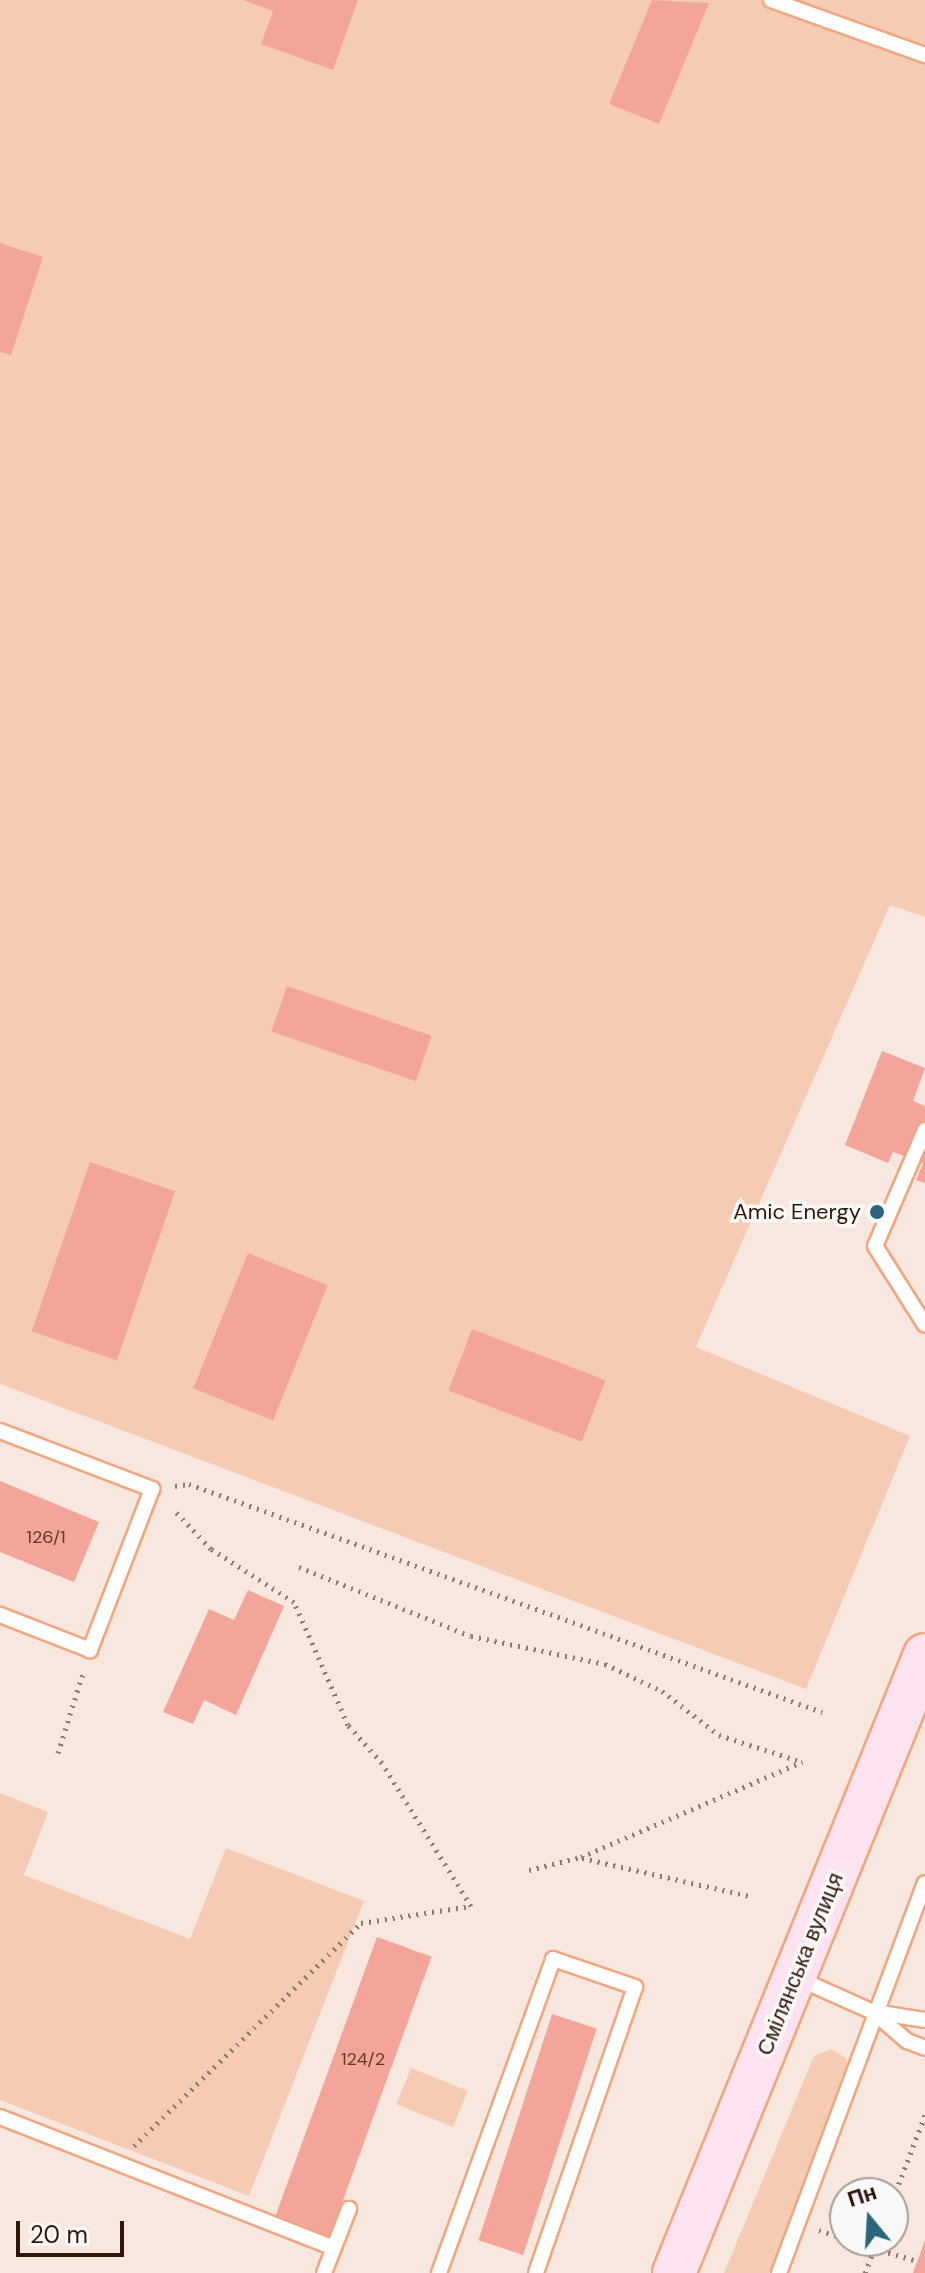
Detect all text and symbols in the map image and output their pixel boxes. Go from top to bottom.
place label: Amic Energy [733,1199,861,1225]
marker: Amic Energy [868,1203,886,1221]
house number: 126/1 [26,1526,66,1548]
street label: Смілянська вулиця [751,1869,849,2059]
house number: 124/2 [341,2048,385,2070]
north arrow [829,2177,909,2257]
text: Пн [844,2177,880,2214]
scale bar [20,2205,128,2255]
text: 20 m [30,2219,88,2250]

